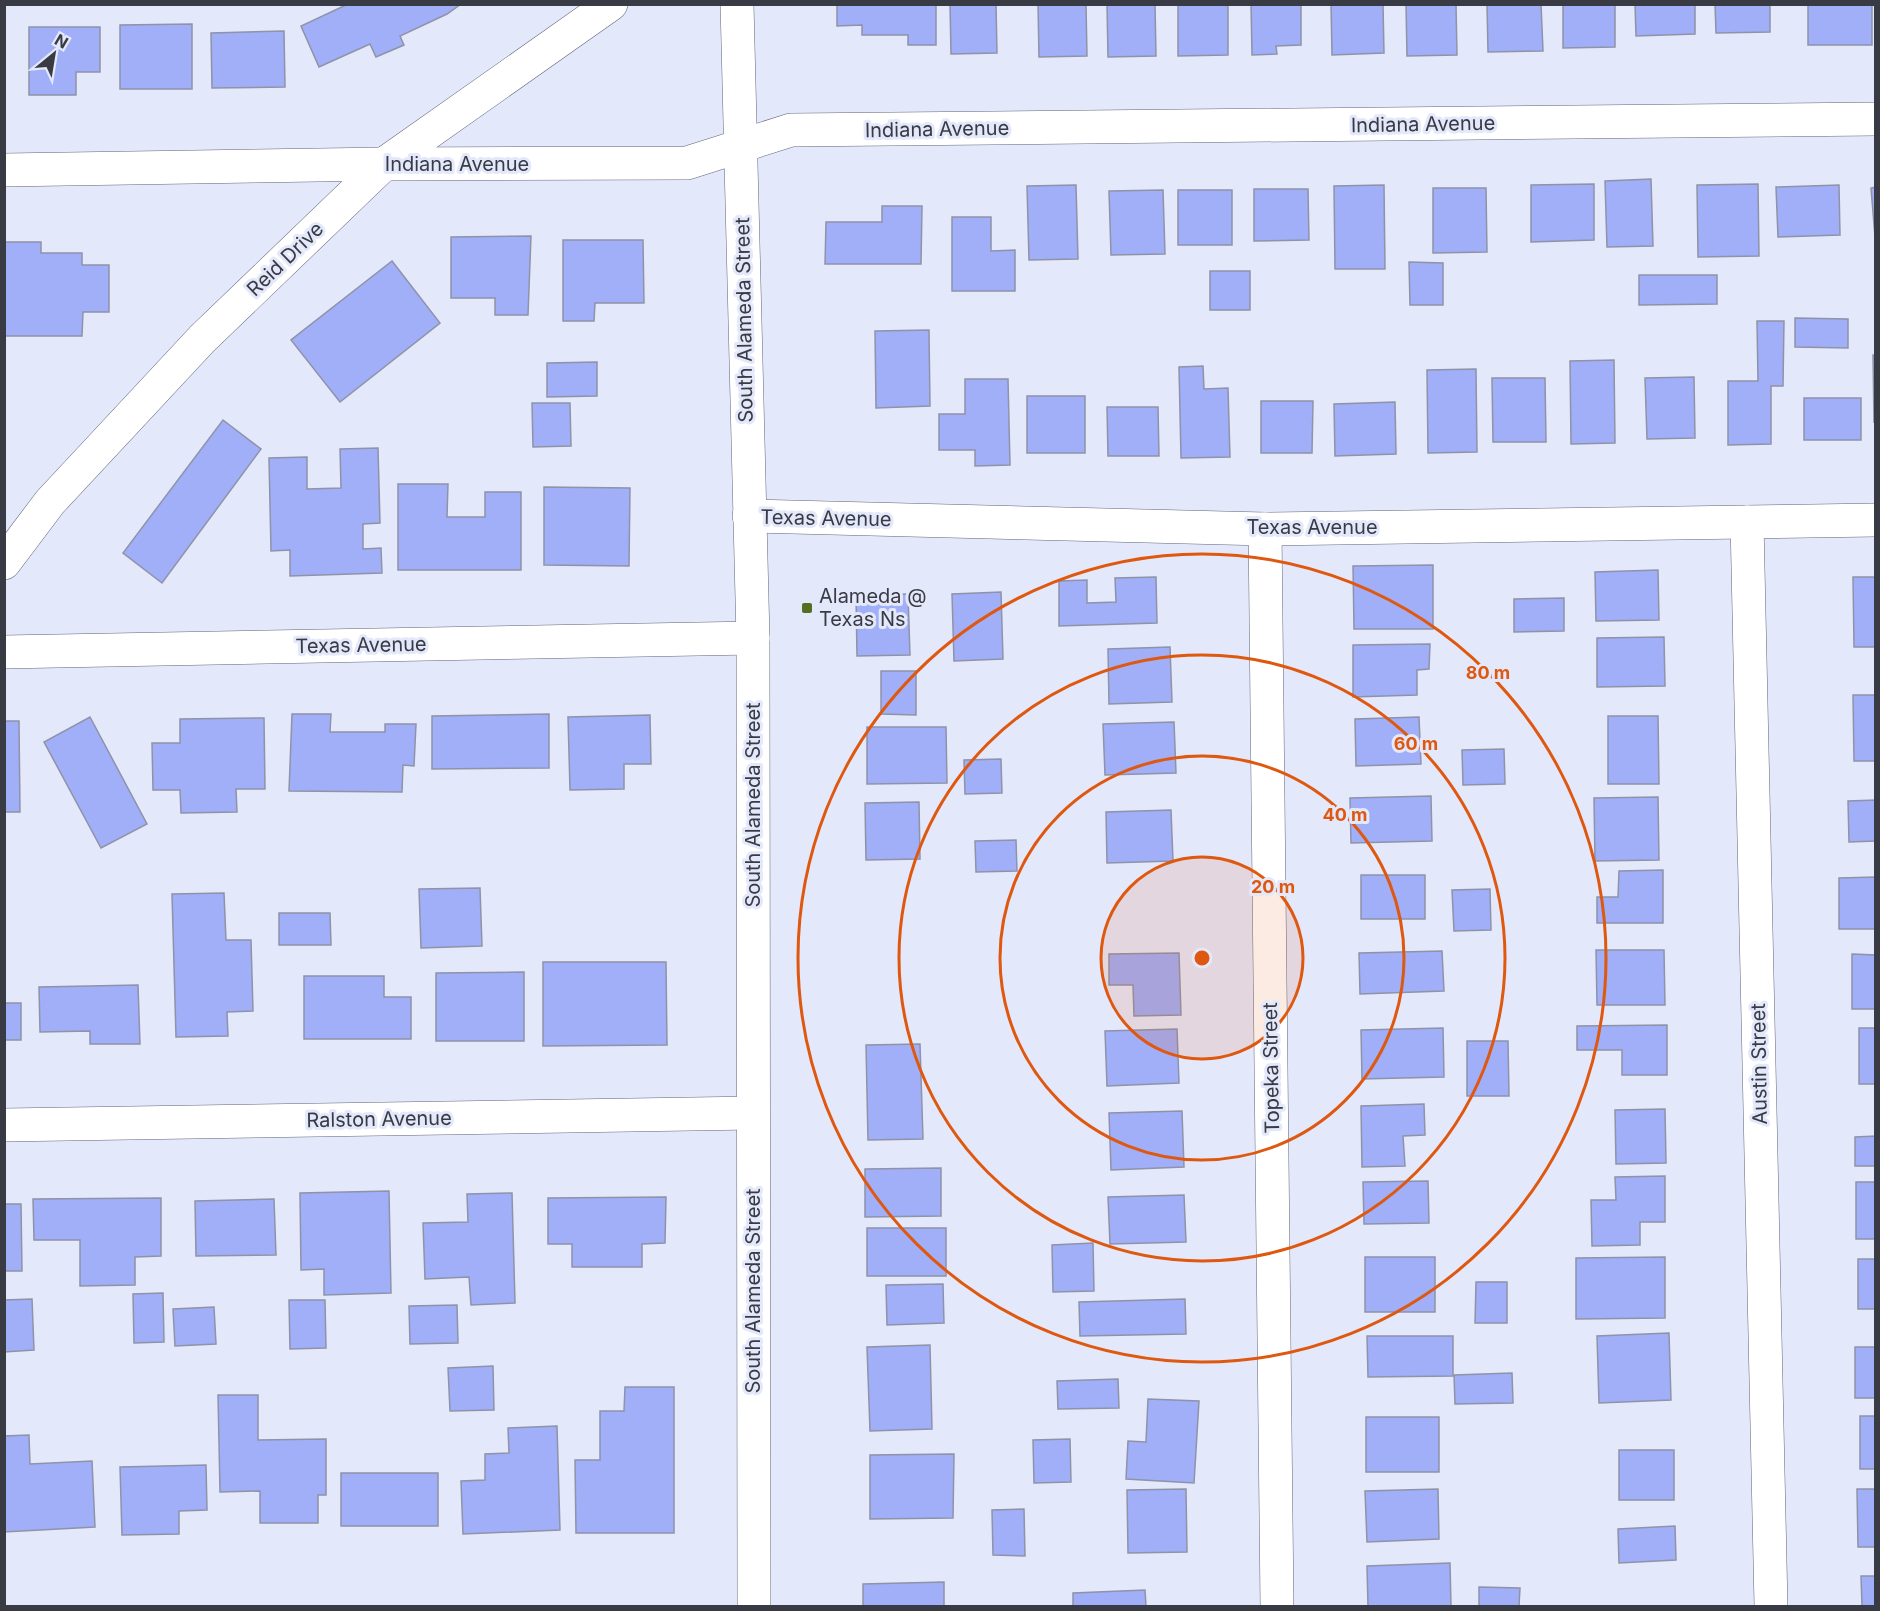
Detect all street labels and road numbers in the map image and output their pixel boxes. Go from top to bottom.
street label: Indiana Avenue [1351,111,1495,137]
street label: Indiana Avenue [865,116,1009,142]
street label: Indiana Avenue [385,152,529,176]
street label: Reid Drive [242,217,328,301]
street label: South Alameda Street [730,217,758,423]
street label: Texas Avenue [760,505,892,531]
street label: Texas Avenue [1246,515,1378,539]
street label: Texas Avenue [295,632,427,658]
street label: South Alameda Street [741,702,765,908]
street label: Topeka Street [1258,1002,1284,1134]
street label: Austin Street [1746,1003,1772,1125]
street label: Ralston Avenue [306,1106,452,1132]
street label: South Alameda Street [741,1188,765,1394]

